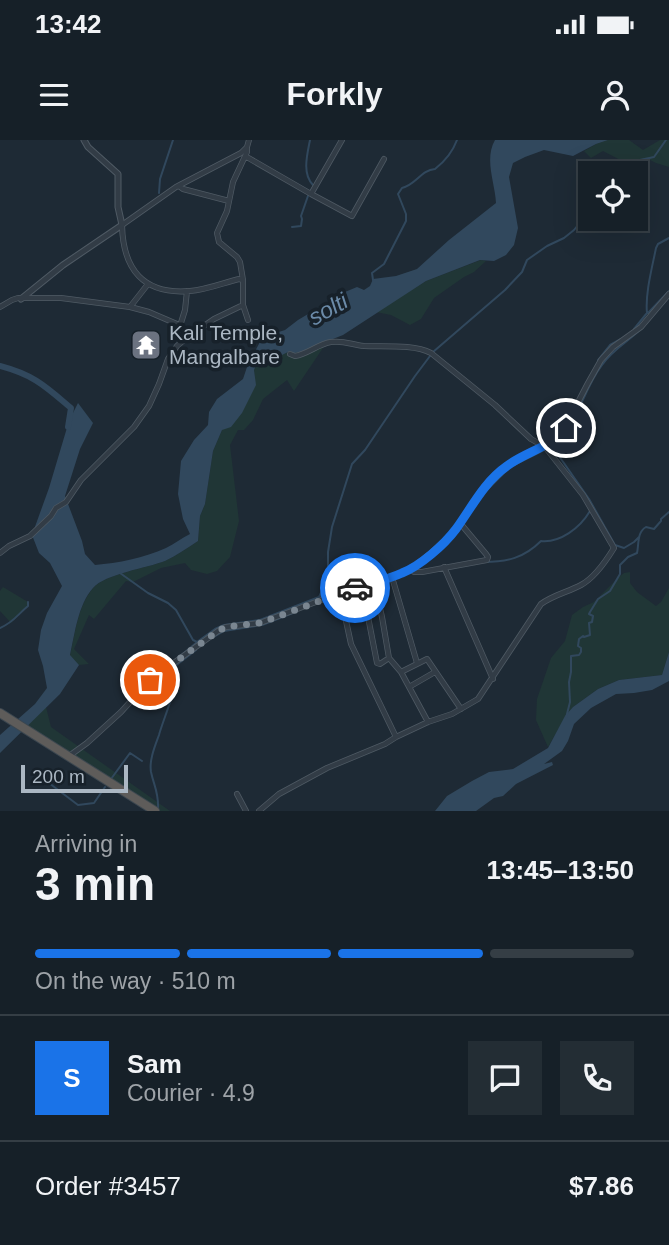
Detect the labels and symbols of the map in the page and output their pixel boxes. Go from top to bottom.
water label: solti [304,287,353,330]
place label: Kali Temple, Mangalbare [169,321,283,368]
temple icon: Kali Temple, Mangalbare [129,328,163,362]
pin [536,398,596,458]
courier [320,553,390,623]
pin [120,650,180,710]
scale bar [21,762,128,794]

